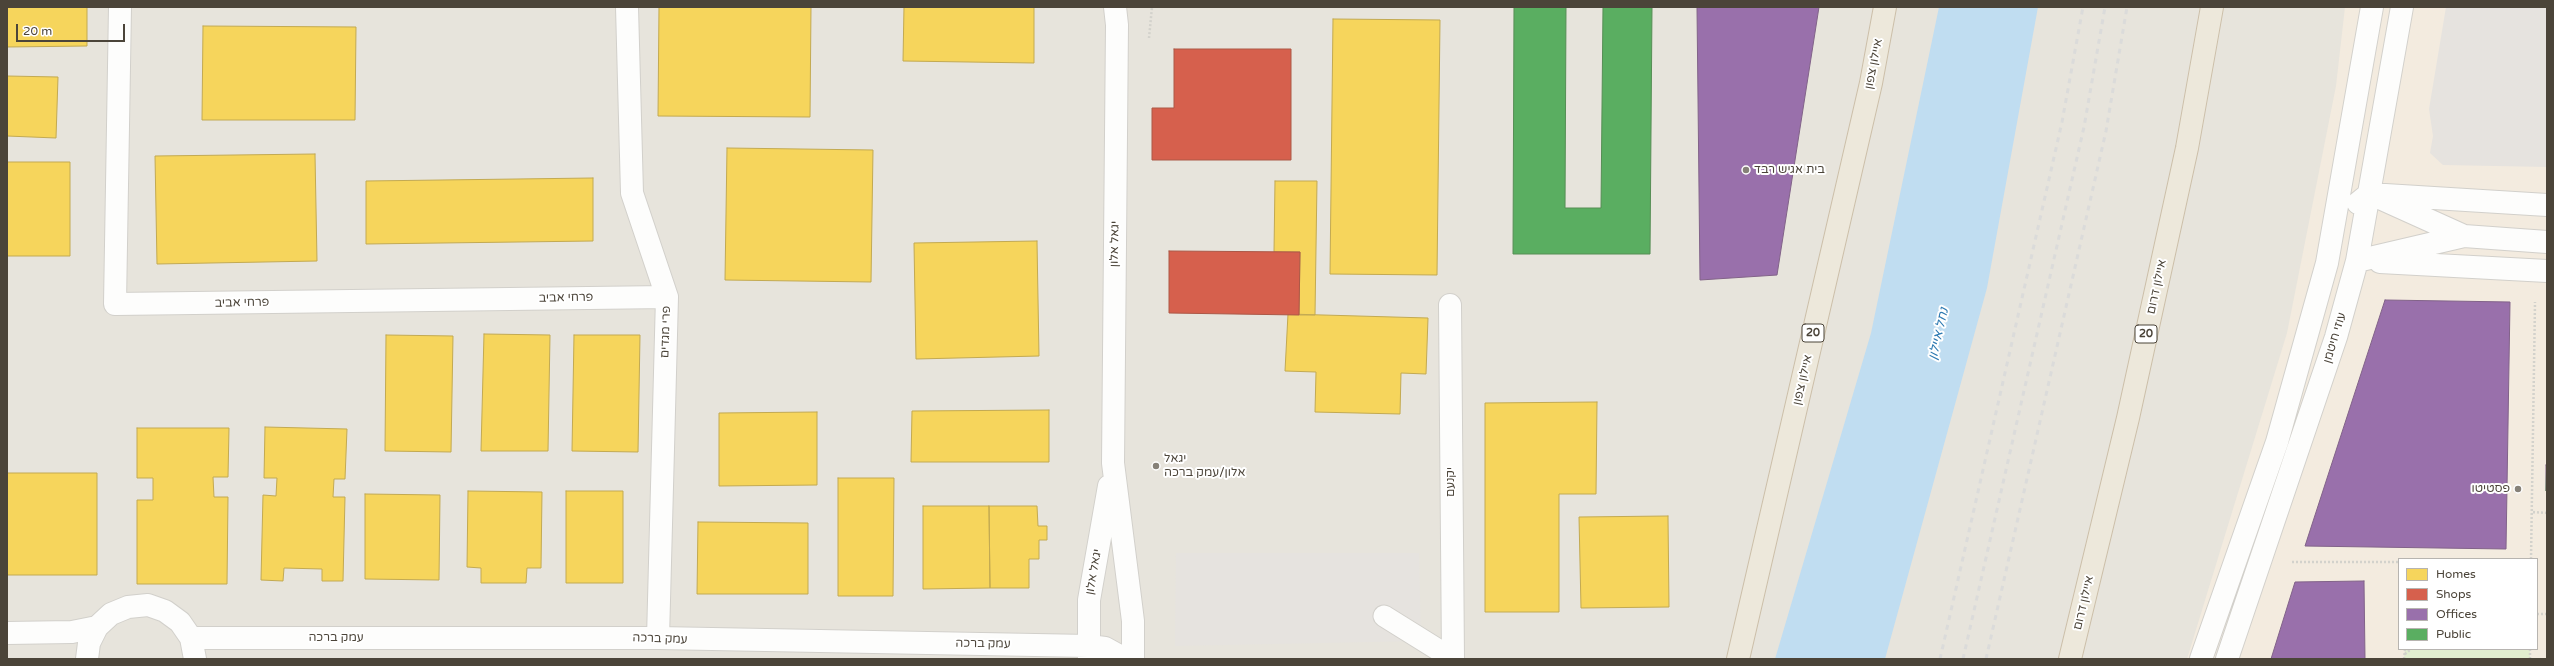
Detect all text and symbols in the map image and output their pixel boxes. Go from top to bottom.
scale bar [18,16,127,42]
text: 20 m [23,24,52,38]
street label: איילון צפון [1862,37,1886,91]
place label: בית אגיש רבד [1754,163,1825,177]
marker: בית אגיש רבד [1741,165,1751,175]
street label: יגאל אלון [1107,221,1123,267]
street label: איילון דרום [2144,258,2170,316]
street label: פרחי אביב [539,290,593,306]
street label: פרחי אביב [215,295,269,311]
street label: פרי מגדים [658,306,674,358]
water label: נחל איילון [1925,306,1953,362]
street label: עוזי חיטמן [2320,311,2350,365]
road number: 20 [1802,324,1824,342]
road number: 20 [2135,325,2157,343]
street label: איילון צפון [1790,353,1816,407]
place label: יגאל אלון/עמק ברכה [1164,452,1245,480]
marker: יגאל אלון/עמק ברכה [1151,461,1161,471]
street label: יקנעם [1444,467,1458,497]
place label: פסטיטו [2472,482,2510,496]
marker: פסטיטו [2513,484,2523,494]
street label: יגאל אלון [1083,548,1105,596]
legend [2398,558,2538,650]
text: Homes [2436,567,2476,581]
street label: איילון דרום [2071,574,2097,632]
text: Shops [2436,587,2471,601]
text: Offices [2436,607,2477,621]
text: Public [2436,627,2471,641]
street label: עמק ברכה [308,631,364,645]
street label: עמק ברכה [632,631,688,647]
street label: עמק ברכה [955,636,1011,652]

